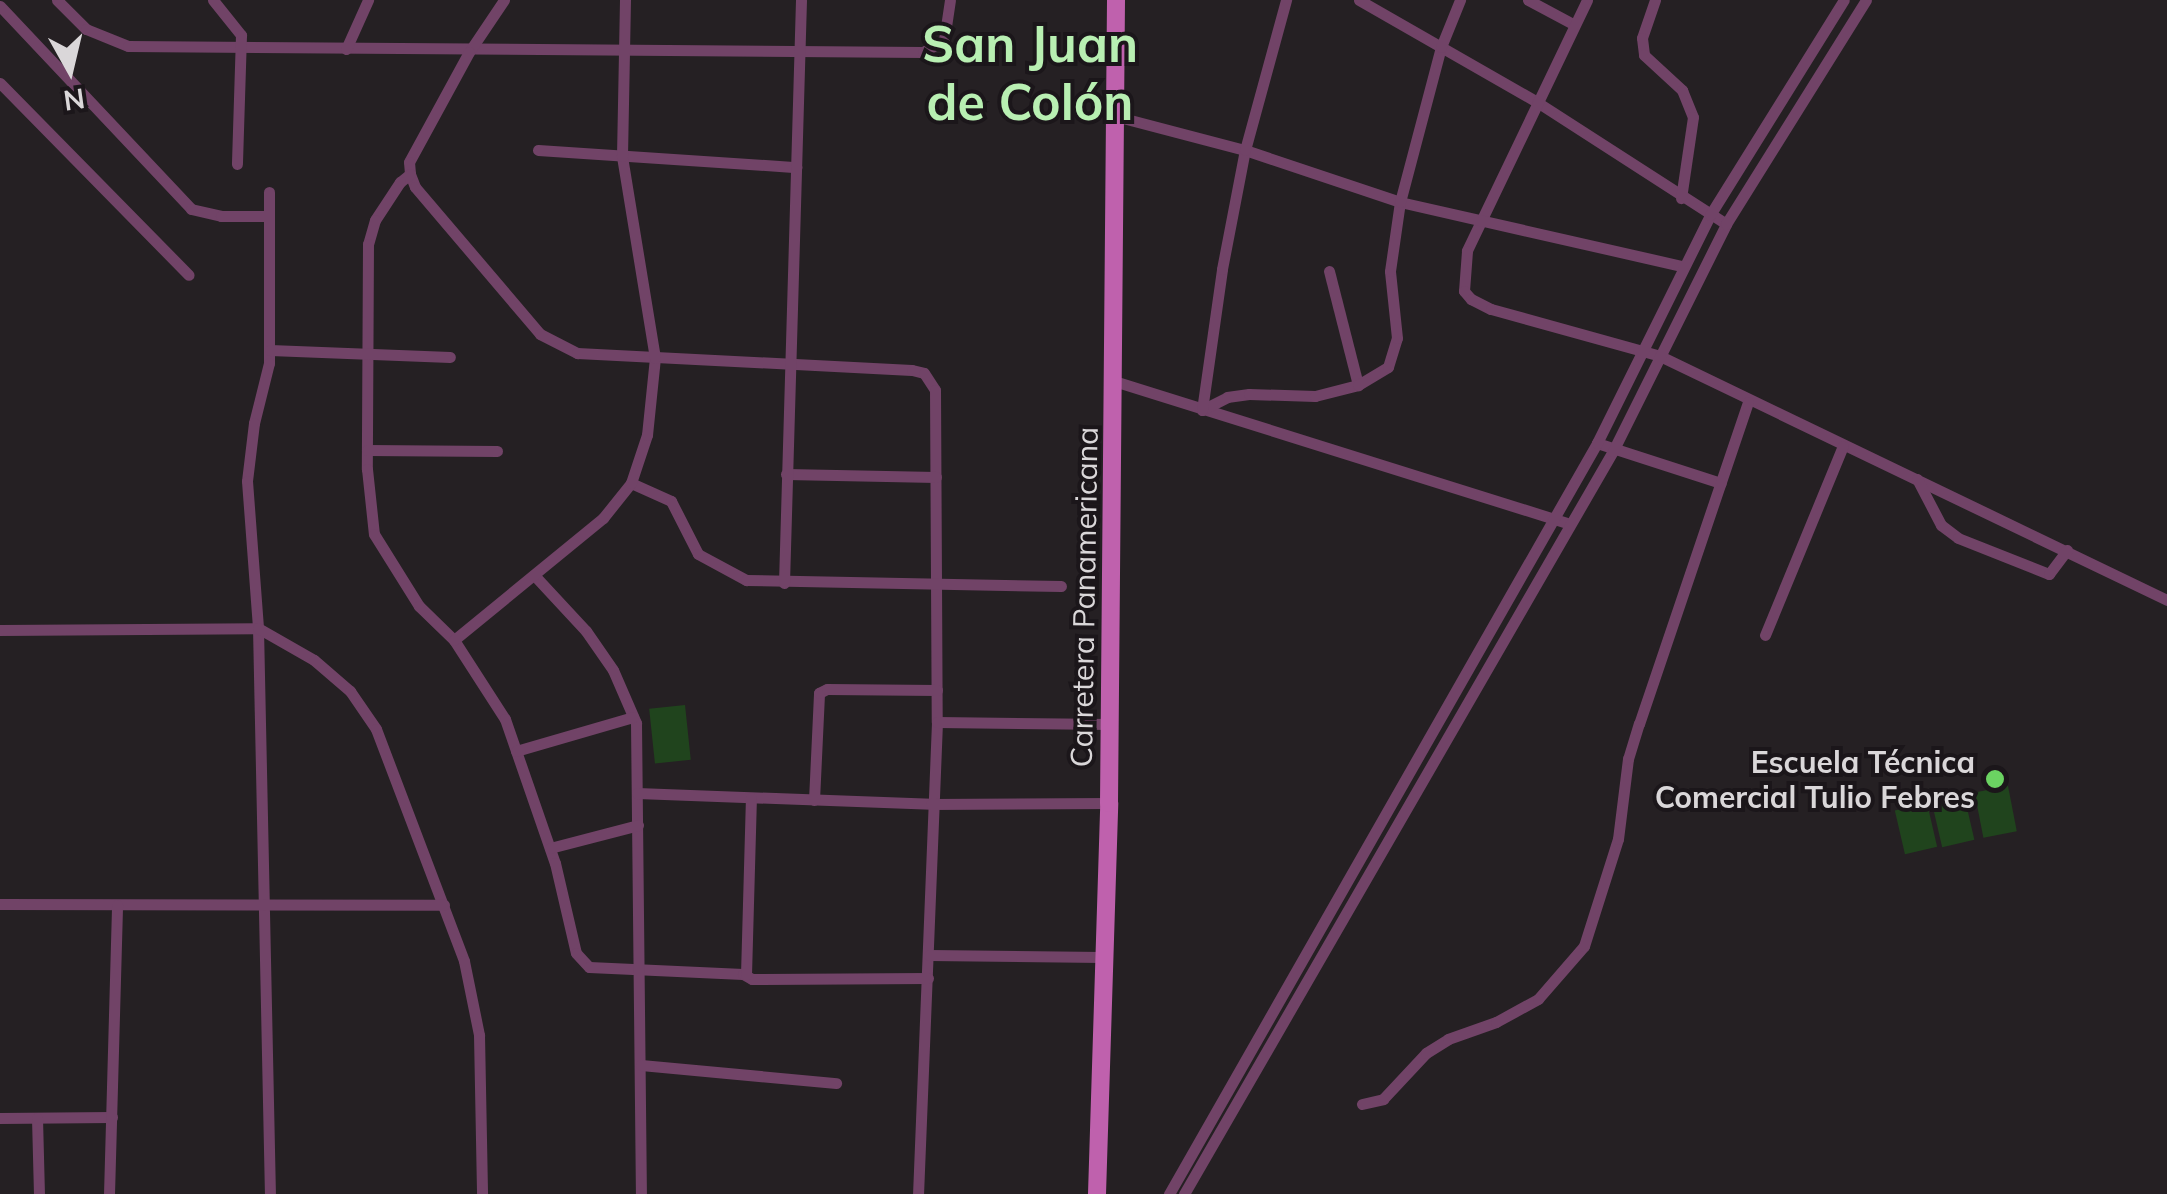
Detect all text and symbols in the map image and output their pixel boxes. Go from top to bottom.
district label: San Juan de Colón [922,13,1138,130]
north arrow [20,20,120,120]
text: N [61,81,87,119]
street label: Carretera Panamericana [1063,426,1105,768]
place label: Escuela Técnica Comercial Tulio Febres [1655,744,1975,814]
marker: Escuela Técnica Comercial Tulio Febres [1984,768,2006,790]

